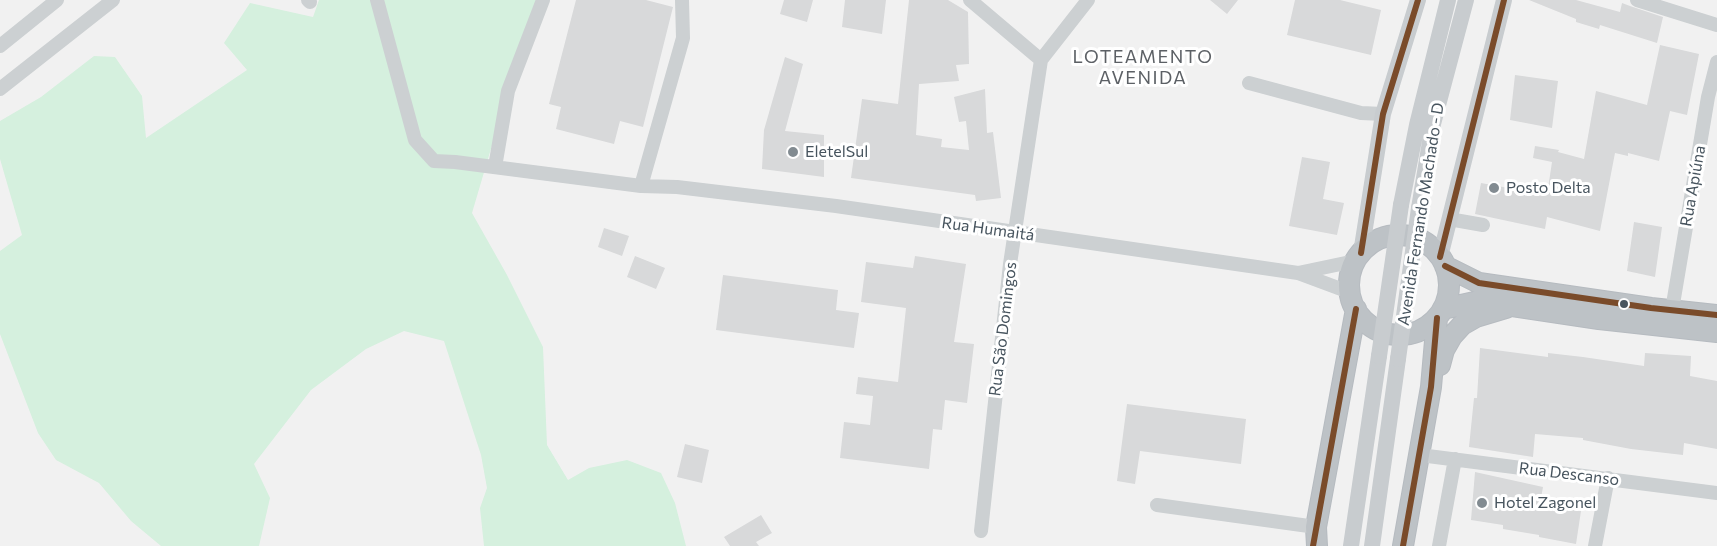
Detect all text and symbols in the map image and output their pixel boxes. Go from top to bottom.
district label: LOTEAMENTO AVENIDA [1073,46,1213,88]
street label: Avenida Fernando Machado - D [1394,101,1448,327]
place label: EletelSul [805,142,868,162]
street label: Rua Apiúna [1676,144,1710,228]
marker: EletelSul [786,145,800,159]
place label: Posto Delta [1506,178,1591,198]
marker: Posto Delta [1487,181,1501,195]
street label: Rua Humaitá [941,213,1035,245]
street label: Rua São Domingos [985,261,1021,397]
unlabelled marker [1618,298,1630,310]
street label: Rua Descanso [1518,458,1620,490]
place label: Hotel Zagonel [1494,493,1596,513]
marker: Hotel Zagonel [1475,496,1489,510]

